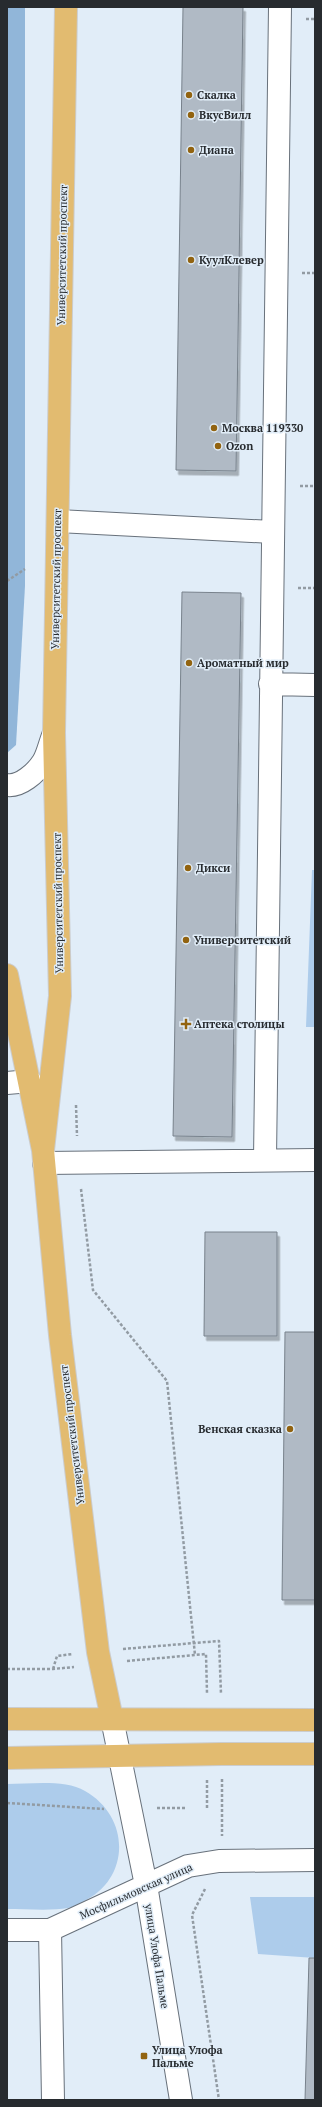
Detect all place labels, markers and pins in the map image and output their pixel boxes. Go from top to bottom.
place label: Скалка [197,88,236,102]
marker: Скалка [184,90,194,100]
place label: ВкусВилл [199,108,252,122]
marker: ВкусВилл [186,110,196,120]
place label: Диана [199,143,234,157]
marker: Диана [186,145,196,155]
place label: КуулКлевер [199,253,264,267]
marker: КуулКлевер [186,255,196,265]
place label: Москва 119330 [222,421,303,435]
marker: Москва 119330 [209,423,219,433]
place label: Ozon [226,439,253,453]
marker: Ozon [213,441,223,451]
place label: Ароматный мир [197,656,289,670]
marker: Ароматный мир [184,658,194,668]
place label: Дикси [196,861,231,875]
marker: Дикси [183,863,193,873]
place label: Университетский [194,933,292,947]
marker: Университетский [181,935,191,945]
place label: Аптека столицы [194,1017,285,1031]
marker: Аптека столицы [181,1019,191,1029]
place label: Венская сказка [198,1422,282,1436]
marker: Венская сказка [285,1424,295,1434]
place label: Улица Улофа Пальме [152,2043,223,2070]
marker: Улица Улофа Пальме [139,2051,149,2061]

